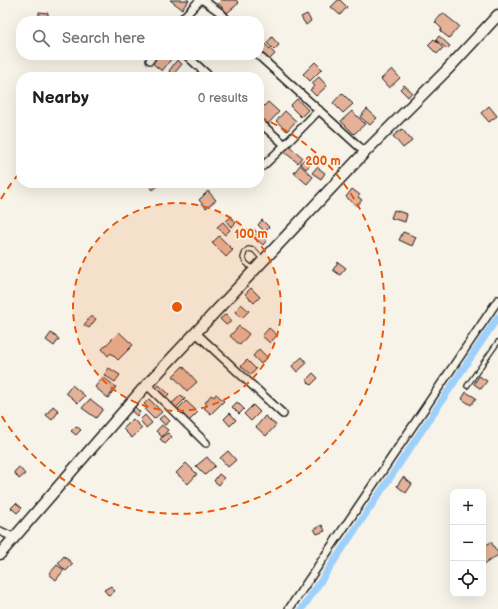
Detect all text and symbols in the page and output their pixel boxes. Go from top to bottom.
search box [16,16,264,60]
icon: search [30,27,52,49]
text: Search here [62,29,145,48]
text: Nearby [32,88,89,108]
text: 0 results [198,90,248,106]
text: 200 m [305,154,341,169]
text: 100 m [234,227,268,242]
centre of rings [170,300,184,314]
map controls [450,489,486,597]
button: + [450,489,486,525]
button: − [450,525,486,561]
button: locate [450,561,486,597]

